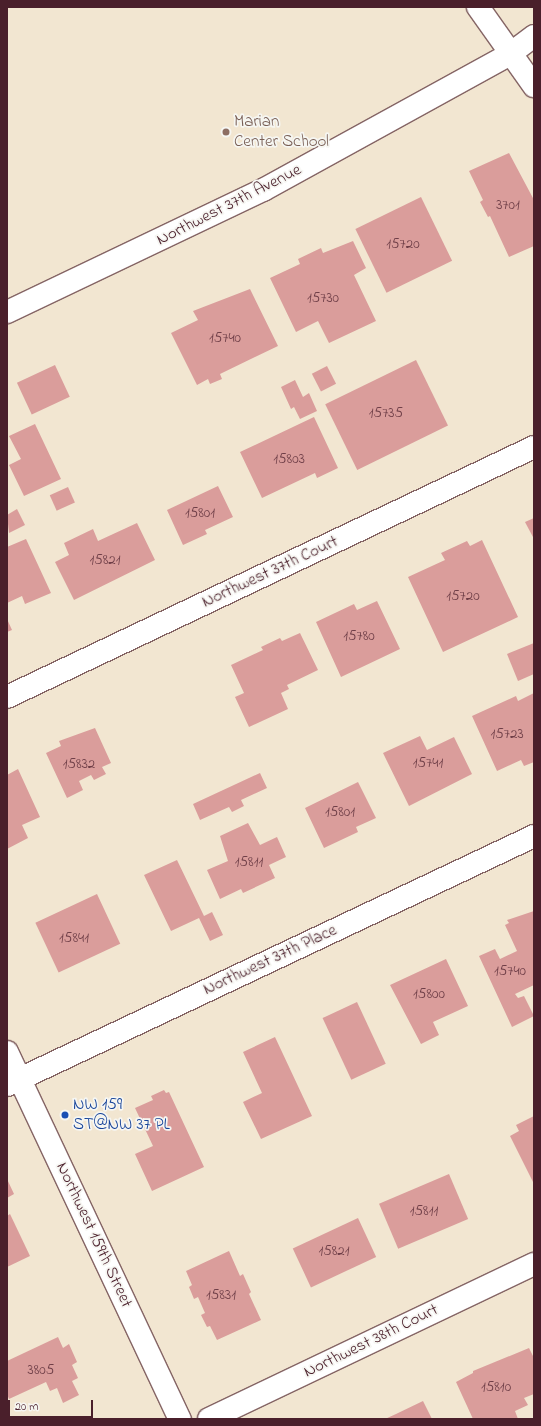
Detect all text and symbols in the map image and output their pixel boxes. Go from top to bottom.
place label: Marian Center School [234,112,329,152]
marker: Marian Center School [221,127,231,137]
street label: Northwest 37th Avenue [153,160,305,250]
house number: 3701 [496,197,520,215]
house number: 15720 [386,236,420,254]
house number: 15730 [307,290,339,308]
house number: 15740 [209,330,241,348]
house number: 15735 [369,405,403,423]
house number: 15803 [273,451,305,469]
house number: 15801 [185,505,215,523]
street label: Northwest 37th Court [199,532,341,612]
house number: 15821 [89,552,121,570]
house number: 15720 [446,588,480,606]
house number: 15780 [343,628,375,646]
house number: 15723 [490,726,524,744]
house number: 15741 [413,755,443,773]
house number: 15832 [63,756,95,774]
house number: 15801 [325,804,355,822]
house number: 15811 [235,854,263,872]
street label: Northwest 37th Place [200,920,340,1000]
house number: 15841 [59,930,89,948]
house number: 15740 [494,963,526,981]
house number: 15800 [413,986,445,1004]
place label: NW 159 ST@NW 37 PL [73,1095,170,1135]
marker: NW 159 ST@NW 37 PL [60,1110,70,1120]
street label: Northwest 159th Street [51,1159,137,1311]
house number: 15811 [410,1203,438,1221]
house number: 15821 [318,1243,350,1261]
house number: 15831 [206,1287,236,1305]
street label: Northwest 38th Court [300,1300,442,1382]
house number: 3805 [28,1362,54,1380]
house number: 15810 [481,1379,511,1397]
scale bar [10,1392,95,1418]
text: 20 m [15,1398,38,1416]

